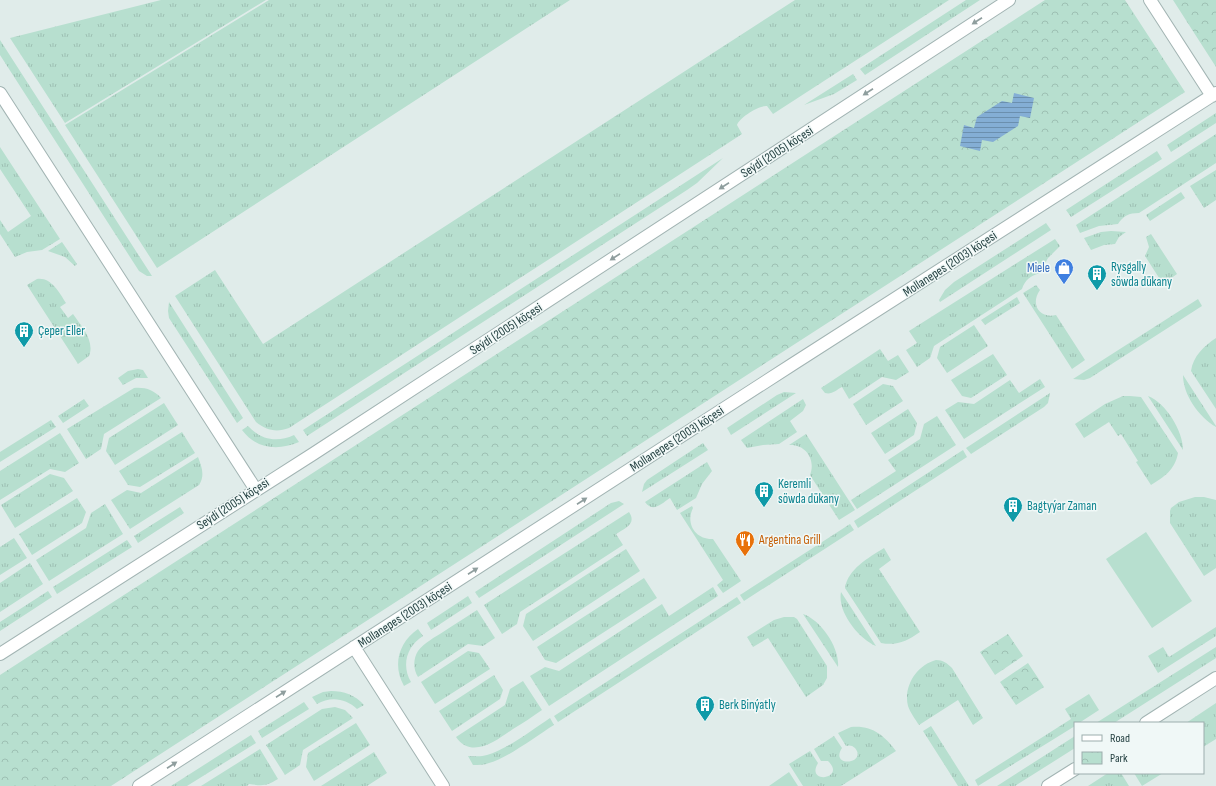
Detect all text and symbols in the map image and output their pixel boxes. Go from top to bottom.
one-way arrow [971,17,982,25]
one-way arrow [863,88,873,96]
street label: Seýdi (2005) köçesi [738,123,816,181]
one-way arrow [718,182,729,190]
street label: Mollanepes (2003) köçesi [900,228,1000,300]
one-way arrow [610,253,620,261]
shop icon: Miele [1053,257,1075,285]
place label: Rysgally söwda dükany [1111,259,1172,290]
place label: Miele [1027,260,1050,276]
building icon: Rysgally söwda dükany [1086,263,1108,291]
street label: Seýdi (2005) köçesi [467,300,545,358]
building icon: Çeper Eller [13,320,35,348]
place label: Çeper Eller [38,323,85,339]
street label: Mollanepes (2003) köçesi [627,403,727,475]
street label: Seýdi (2005) köçesi [194,475,272,533]
place label: Keremli söwda dükany [778,476,839,507]
building icon: Keremli söwda dükany [753,480,775,508]
building icon: Bagtyýar Zaman [1002,495,1024,523]
one-way arrow [576,497,588,504]
place label: Bagtyýar Zaman [1027,498,1097,514]
restaurant icon: Argentina Grill [734,529,756,557]
place label: Argentina Grill [758,532,821,548]
one-way arrow [468,567,478,575]
street label: Mollanepes (2003) köçesi [355,579,455,651]
one-way arrow [275,691,287,698]
building icon: Berk Binýatly [694,694,716,722]
place label: Berk Binýatly [719,697,776,713]
legend [1074,722,1204,774]
text: Road [1110,731,1130,746]
text: Park [1110,751,1128,766]
one-way arrow [167,761,177,769]

